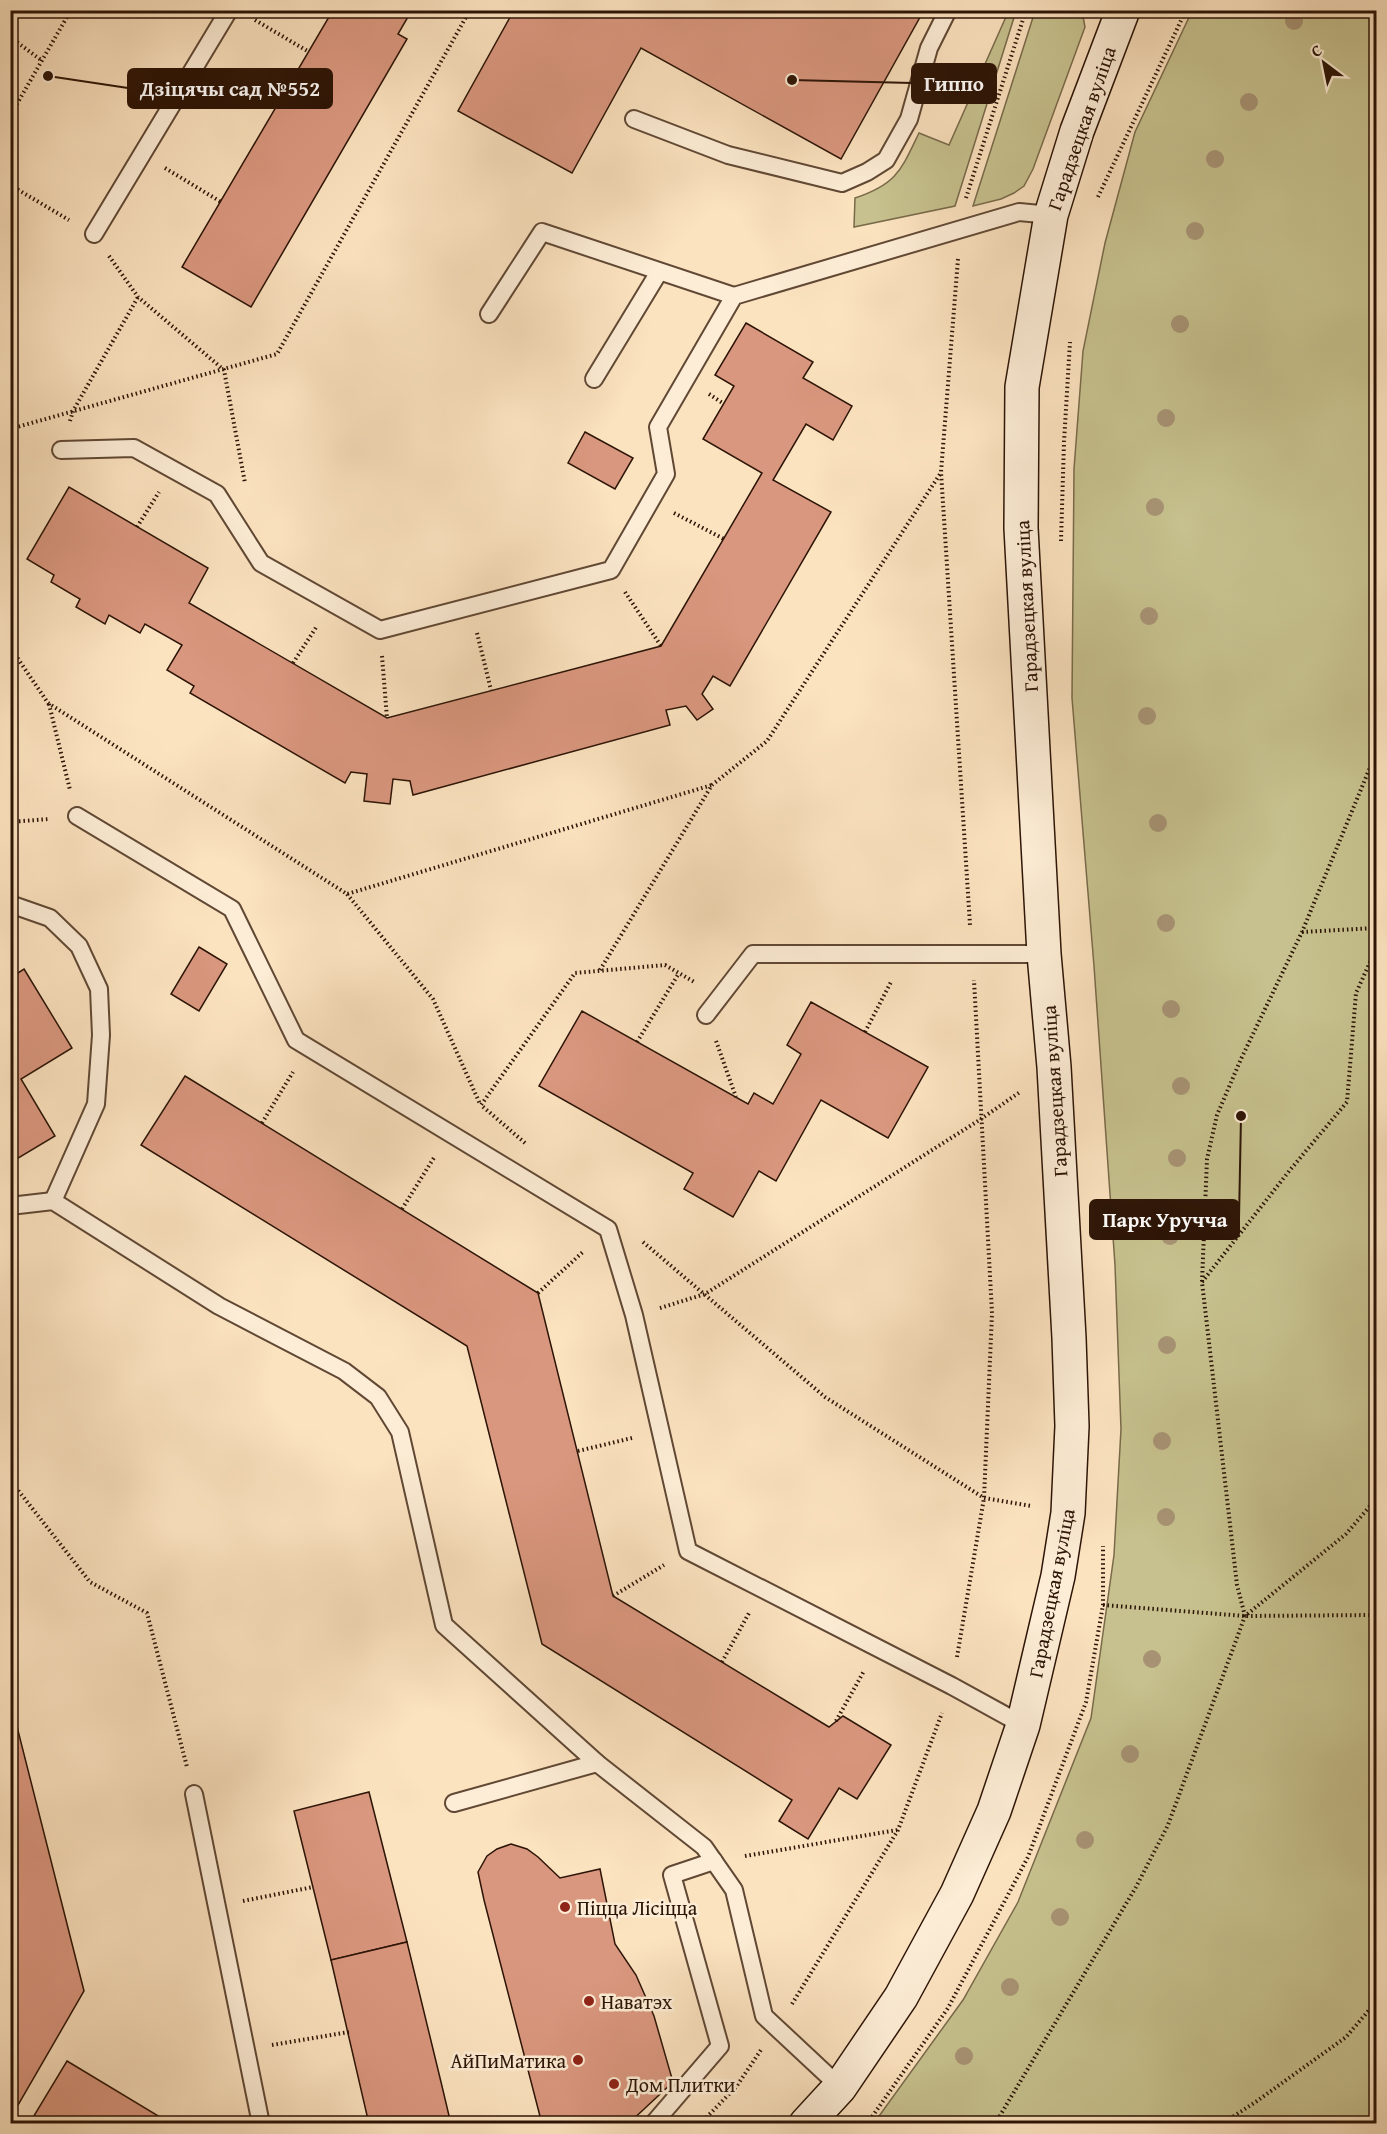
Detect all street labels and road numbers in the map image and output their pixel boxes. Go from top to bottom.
street label: Гарадзецкая вуліца [1039,42,1123,214]
street label: Гарадзецкая вуліца [1007,519,1045,693]
street label: Гарадзецкая вуліца [1034,1004,1074,1178]
street label: Гарадзецкая вуліца [1020,1505,1082,1680]

